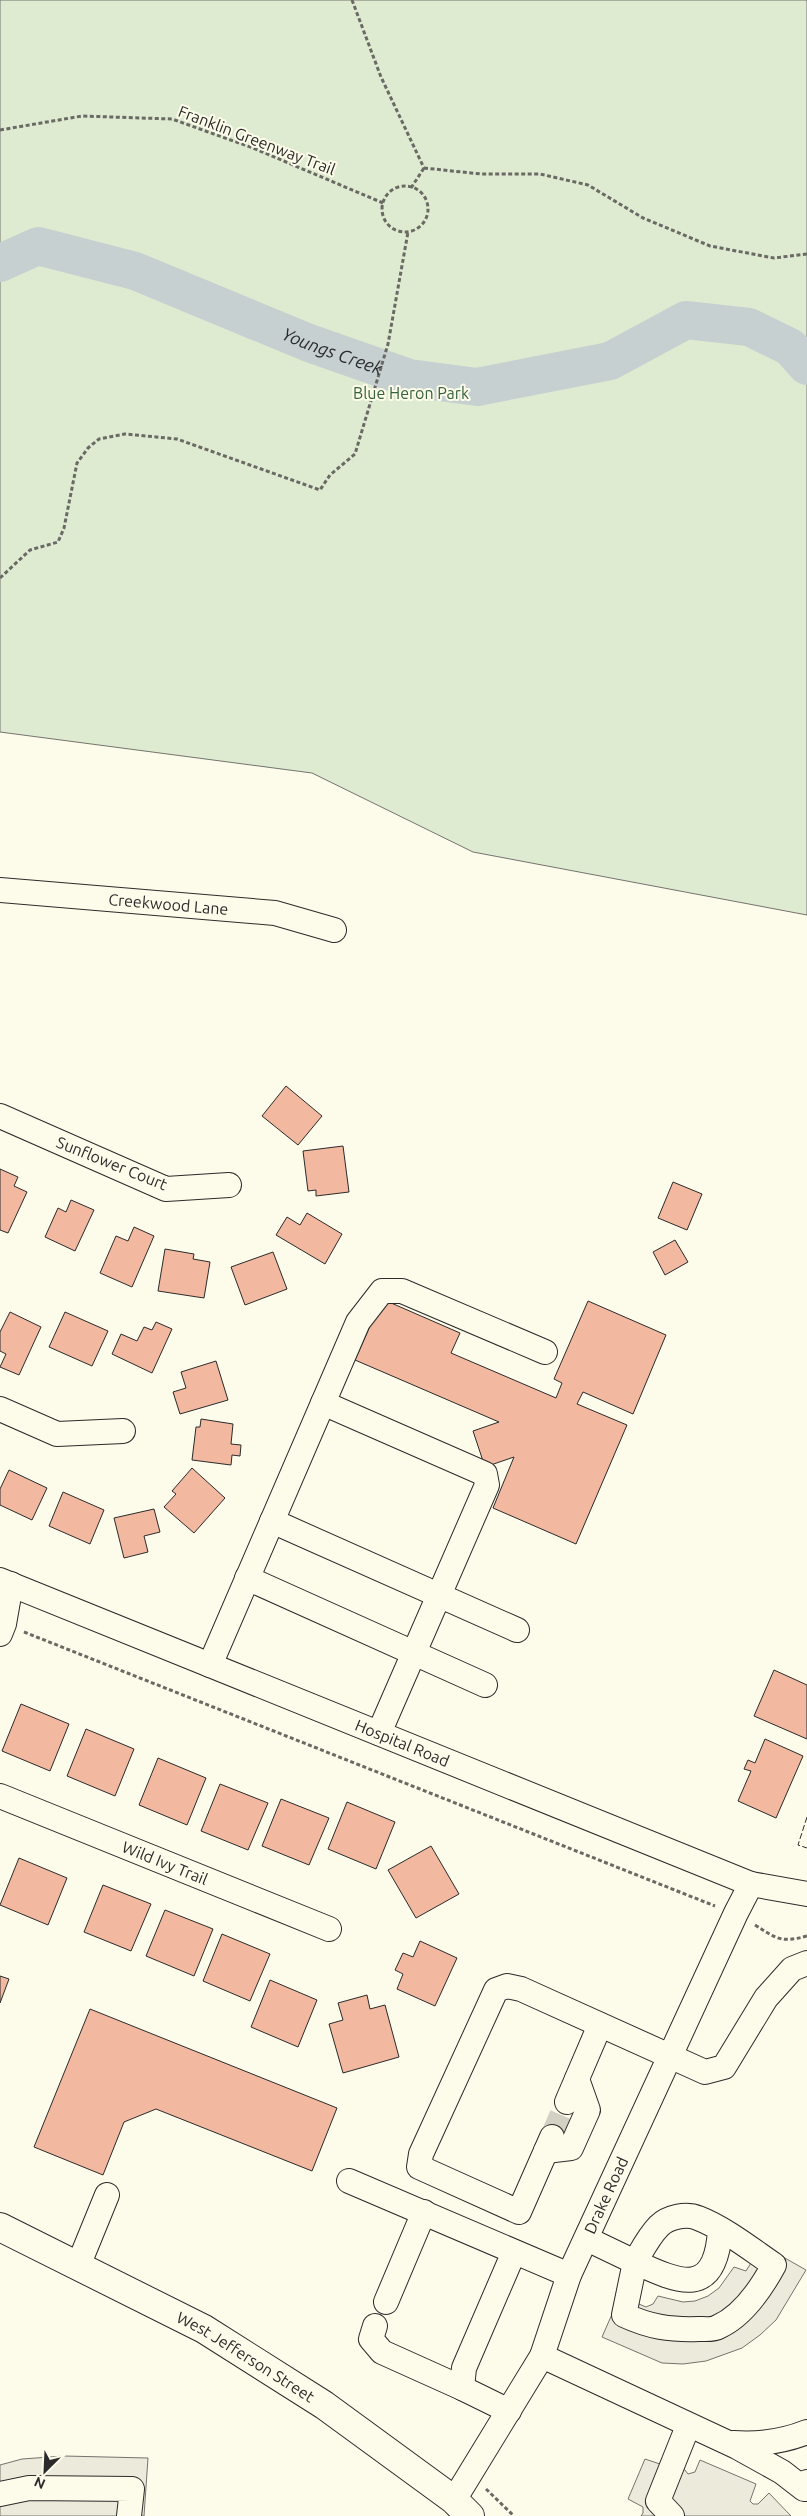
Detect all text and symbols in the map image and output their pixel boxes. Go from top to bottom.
street label: Franklin Greenway Trail [176,102,338,178]
water label: Youngs Creek [279,323,386,378]
park label: Blue Heron Park [353,384,469,402]
street label: Creekwood Lane [108,890,229,918]
street label: Sunflower Court [54,1133,171,1194]
street label: Hospital Road [353,1716,452,1770]
street label: Wild Ivy Trail [120,1837,210,1888]
street label: Drake Road [580,2154,631,2237]
street label: West Jefferson Street [174,2308,318,2406]
north arrow [20,2446,70,2496]
text: N [32,2473,48,2492]

